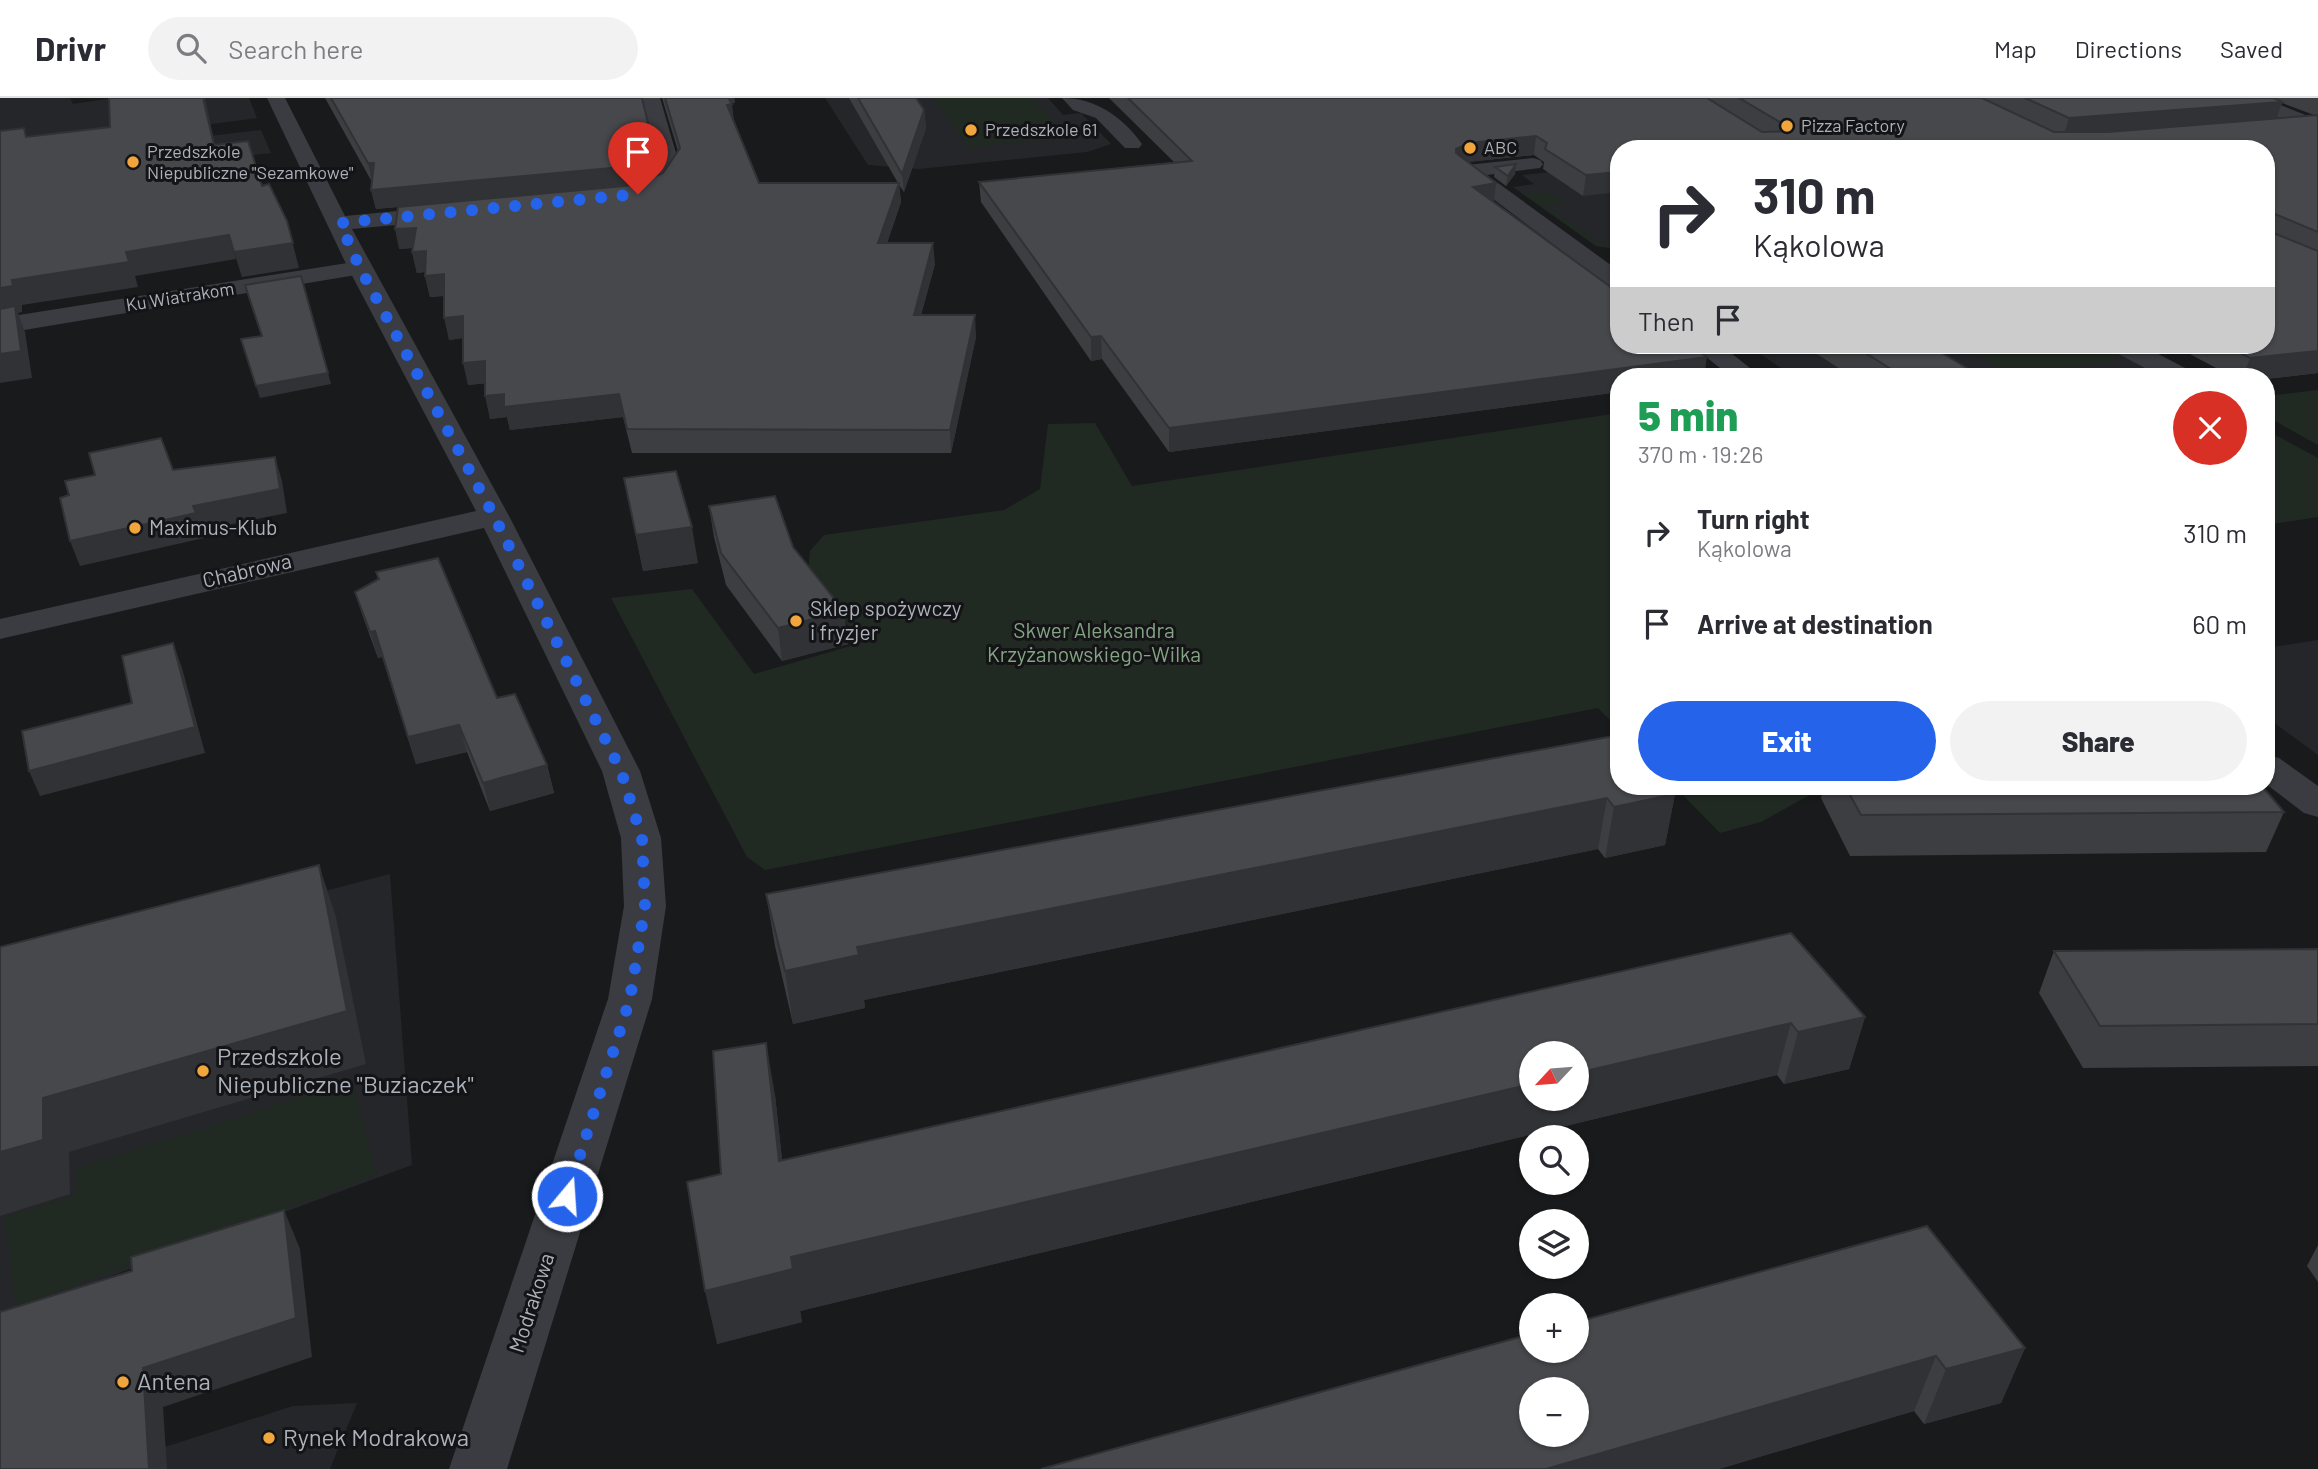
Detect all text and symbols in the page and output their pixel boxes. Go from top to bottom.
search box [148,17,638,80]
text: Drivr [35,28,106,68]
icon: search [172,29,210,67]
text: Search here [228,33,363,64]
text: Map [1994,34,2037,63]
text: Directions [2075,34,2182,63]
text: Saved [2220,34,2283,63]
place label: Pizza Factory [1801,114,1905,136]
place label: Przedszkole 61 [985,118,1097,140]
marker: Pizza Factory [1779,118,1795,134]
pin [608,122,668,194]
marker: Przedszkole 61 [963,122,979,138]
icon: arrive [619,133,657,171]
place label: ABC [1484,136,1517,158]
place label: Przedszkole Niepubliczne "Sezamkowe" [147,140,354,183]
marker: ABC [1462,140,1478,156]
marker: Przedszkole Niepubliczne "Sezamkowe" [125,154,141,170]
text: 310 m [1753,165,1875,224]
icon: right [1638,168,1729,259]
text: Kąkolowa [1753,225,1885,263]
street label: Ku Wiatrakom [124,277,236,315]
icon: arrive [1709,301,1747,339]
text: Then [1638,305,1695,336]
text: 5 min [1638,389,1738,439]
button: close [2173,391,2247,465]
text: 370 m · 19:26 [1638,440,1763,468]
text: Turn right [1697,503,1810,534]
place label: Maximus-Klub [149,514,278,539]
icon: right [1638,514,1676,552]
text: 310 m [2183,517,2247,548]
marker: Maximus-Klub [127,520,143,536]
text: Kąkolowa [1697,534,1792,562]
street label: Chabrowa [200,547,294,592]
place label: Sklep spożywczy i fryzjer [810,595,962,644]
icon: arrive [1638,605,1676,643]
text: Arrive at destination [1697,608,1933,639]
text: 60 m [2192,608,2247,639]
marker: Sklep spożywczy i fryzjer [788,613,804,629]
park label: Skwer Aleksandra Krzyżanowskiego-Wilka [987,617,1201,666]
button: Exit [1638,701,1936,781]
button: Share [1950,701,2247,781]
place label: Przedszkole Niepubliczne "Buziaczek" [217,1041,474,1098]
north arrow [1519,1041,1589,1111]
map controls [1519,1041,1589,1447]
marker: Przedszkole Niepubliczne "Buziaczek" [195,1063,211,1079]
button: search [1519,1125,1589,1195]
position arrow [530,1159,604,1233]
button: layers [1519,1209,1589,1279]
street label: Modrakowa [503,1250,558,1355]
button: + [1519,1293,1589,1363]
place label: Antena [137,1366,211,1395]
marker: Antena [115,1374,131,1390]
button: − [1519,1377,1589,1447]
place label: Rynek Modrakowa [283,1422,469,1451]
marker: Rynek Modrakowa [261,1430,277,1446]

